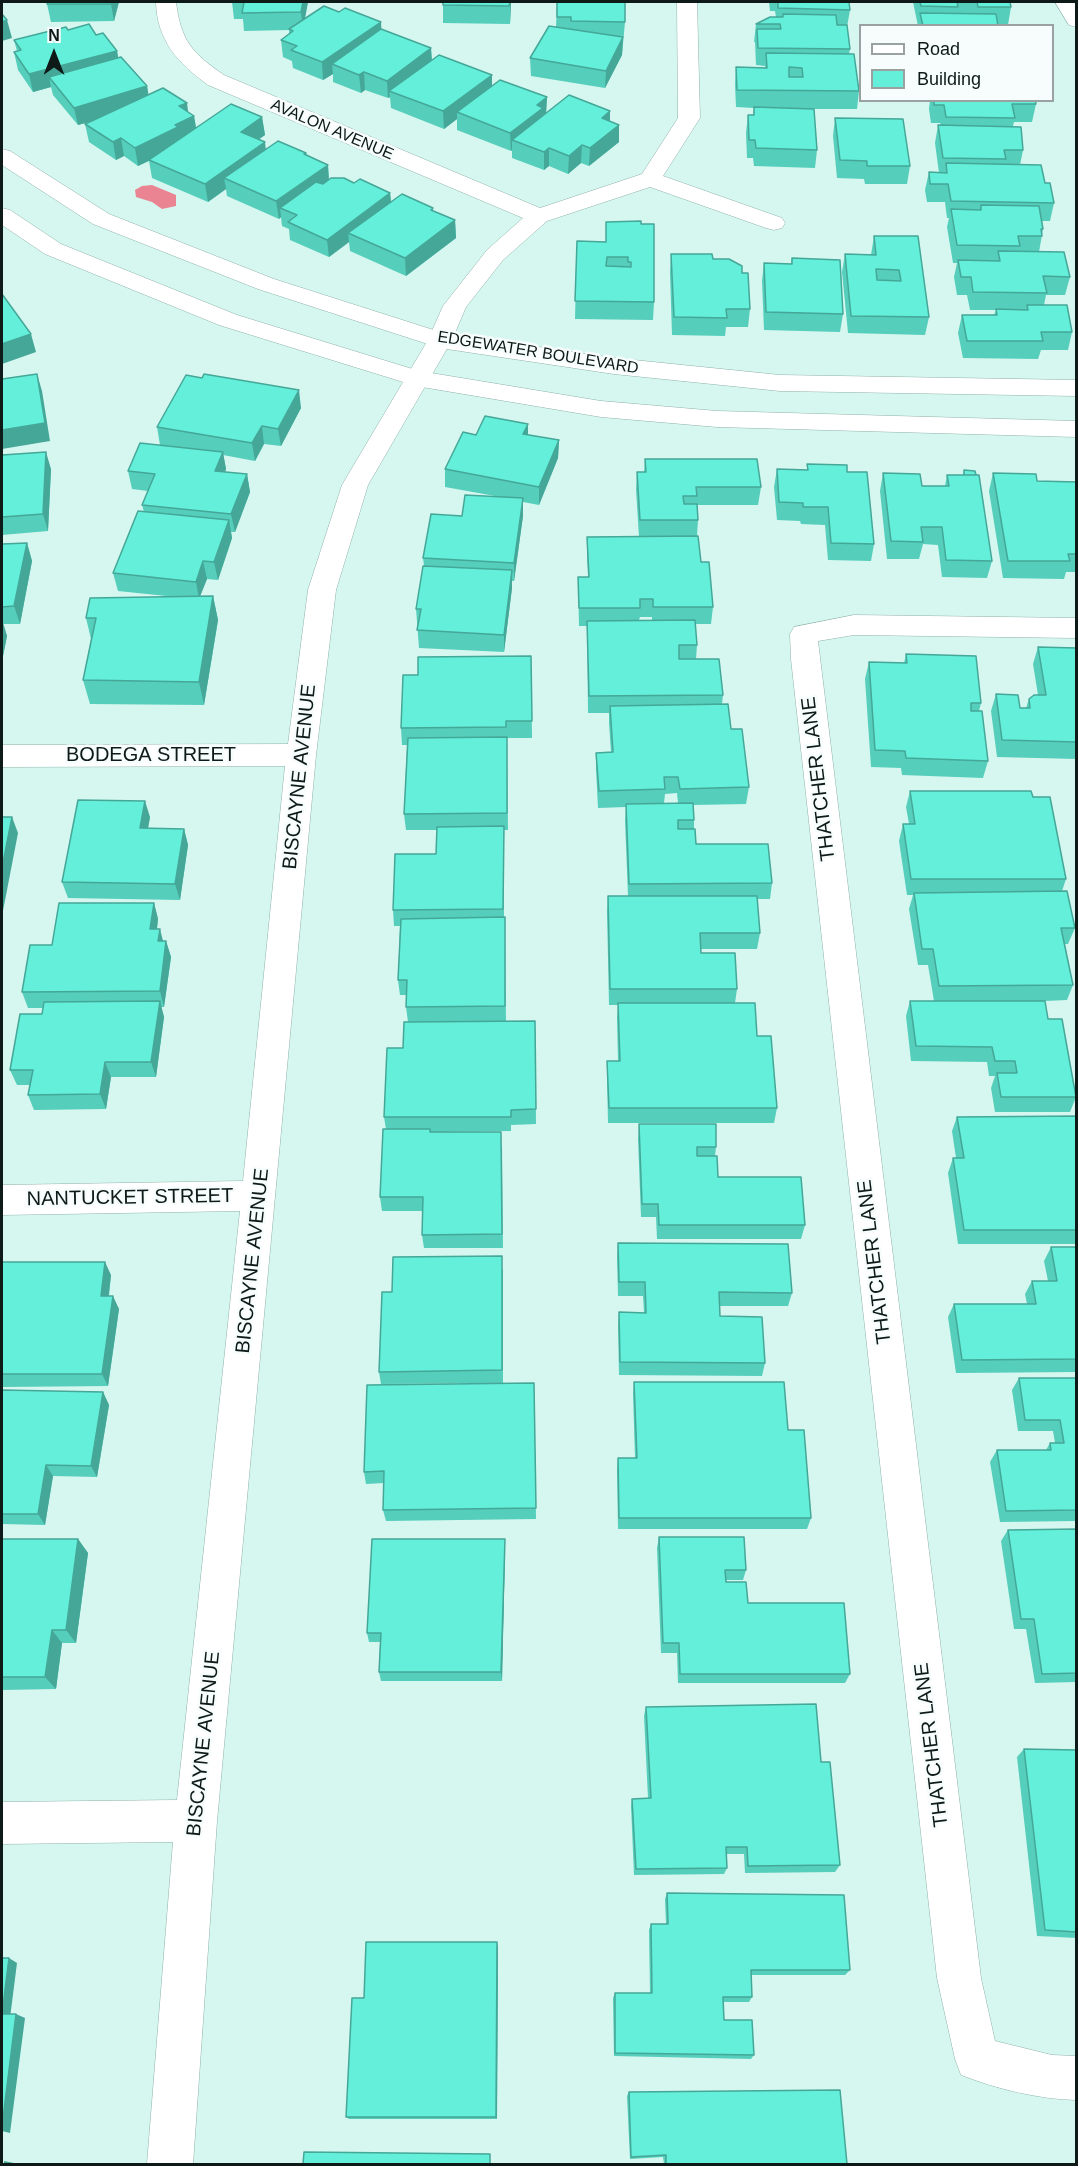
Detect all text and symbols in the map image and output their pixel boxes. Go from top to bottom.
north arrow [24,24,84,84]
legend [859,24,1054,102]
text: N [48,27,60,44]
text: Road [917,39,960,59]
text: Building [917,69,981,89]
street label: AVALON AVENUE [268,95,396,165]
street label: EDGEWATER BOULEVARD [436,328,640,378]
street label: BISCAYNE AVENUE [278,683,322,871]
street label: THATCHER LANE [797,696,841,862]
street label: BODEGA STREET [66,743,236,767]
street label: BISCAYNE AVENUE [231,1167,275,1355]
street label: THATCHER LANE [853,1179,897,1345]
street label: NANTUCKET STREET [26,1184,234,1212]
street label: BISCAYNE AVENUE [182,1650,226,1838]
street label: THATCHER LANE [910,1662,954,1828]

